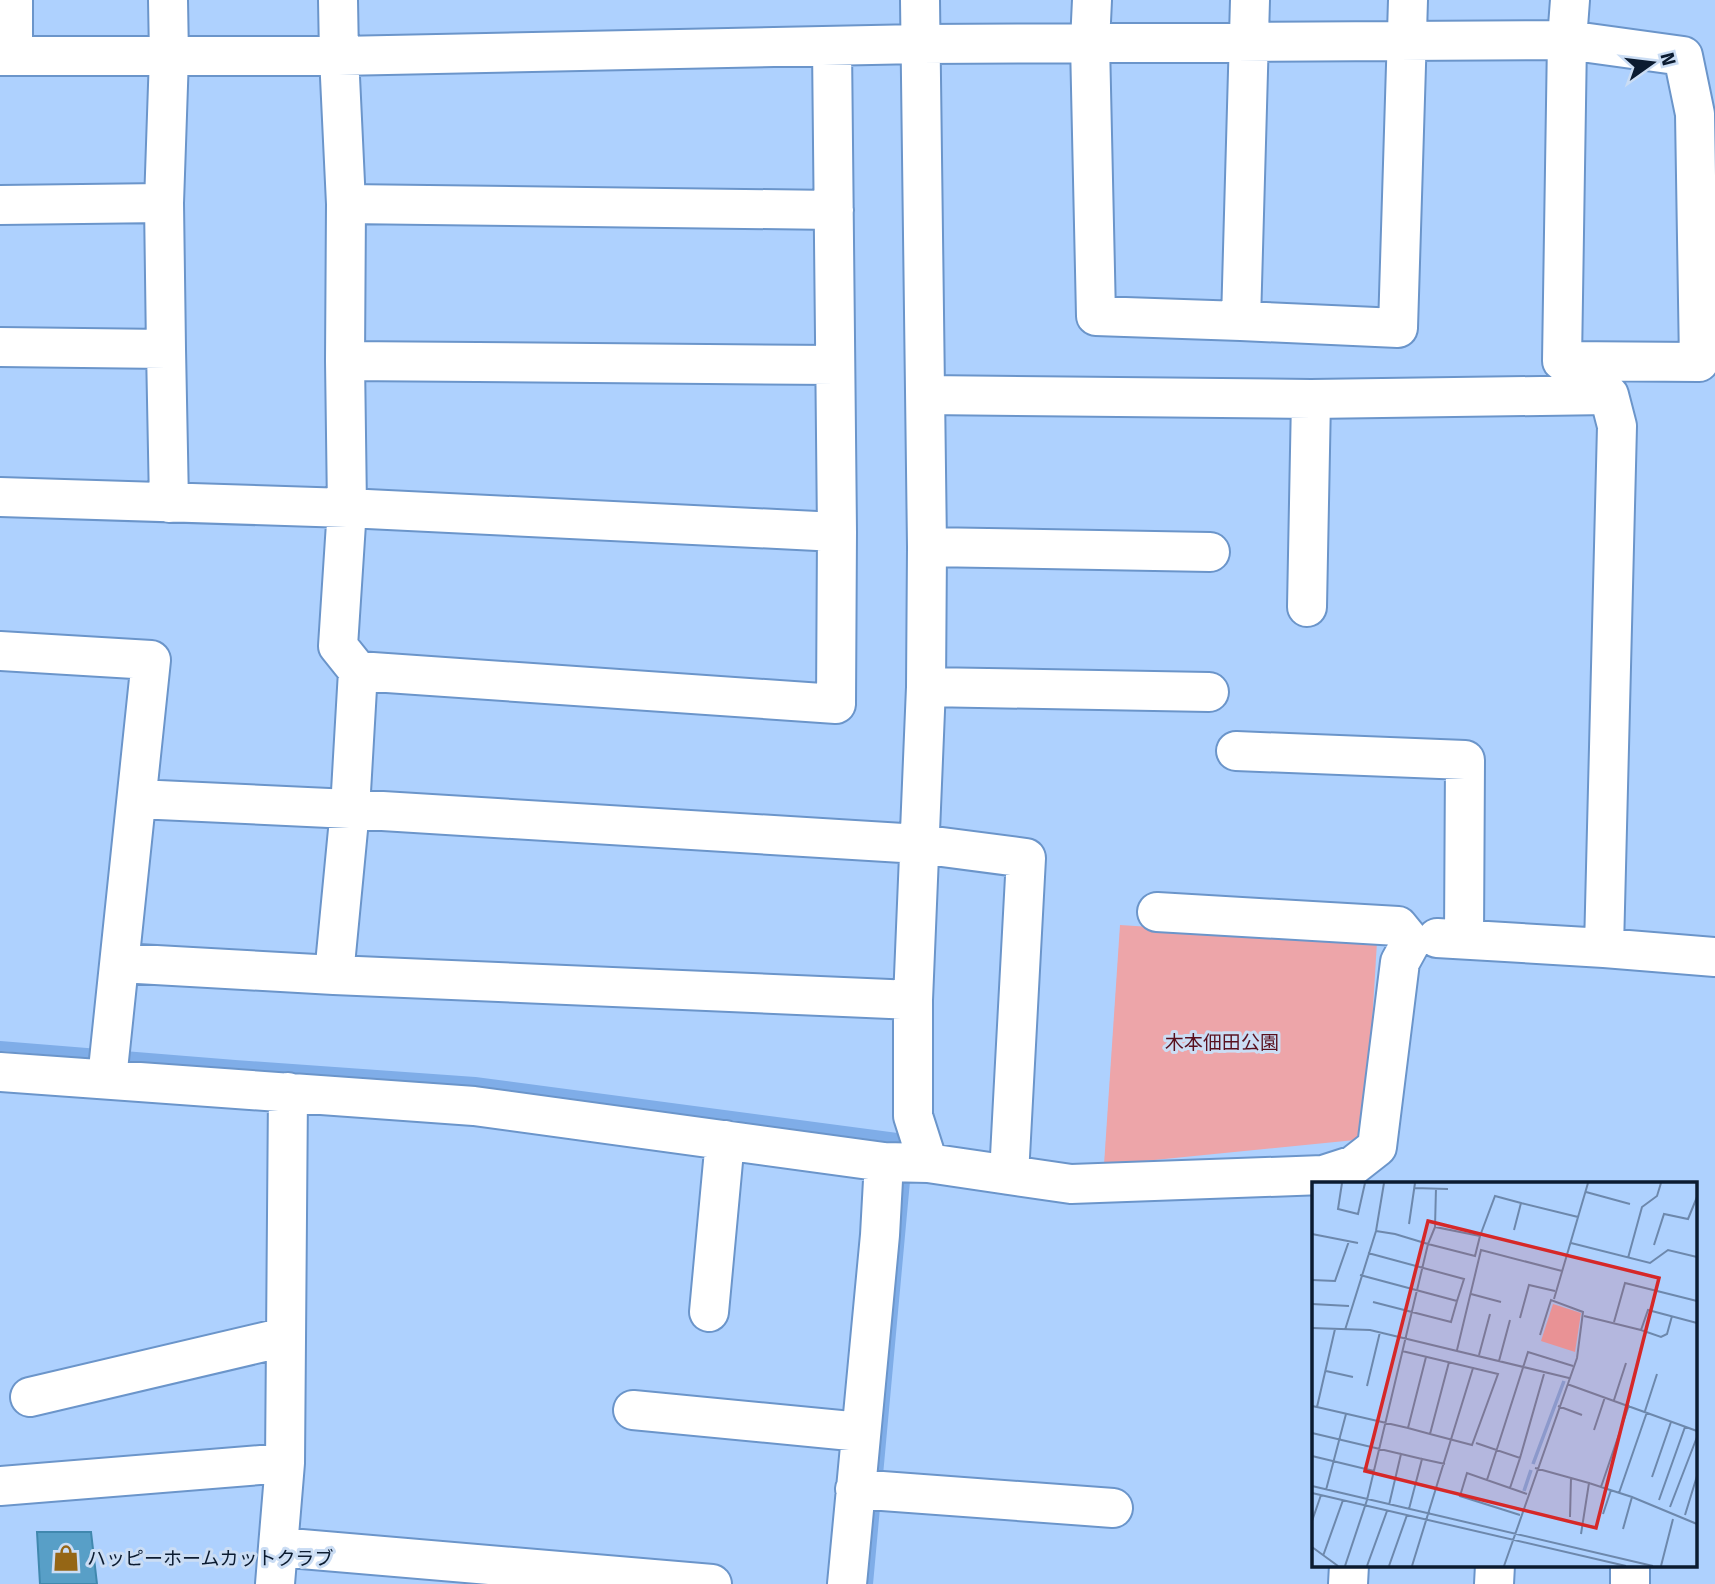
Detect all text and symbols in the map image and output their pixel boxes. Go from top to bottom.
north arrow [1617,28,1687,98]
text: N [1655,50,1681,68]
park label: 木本佃田公園 [1165,1031,1279,1054]
inset map [1312,1182,1698,1566]
shop icon: ハッピーホームカットクラブ [51,1543,81,1573]
place label: ハッピーホームカットクラブ [87,1547,333,1570]

